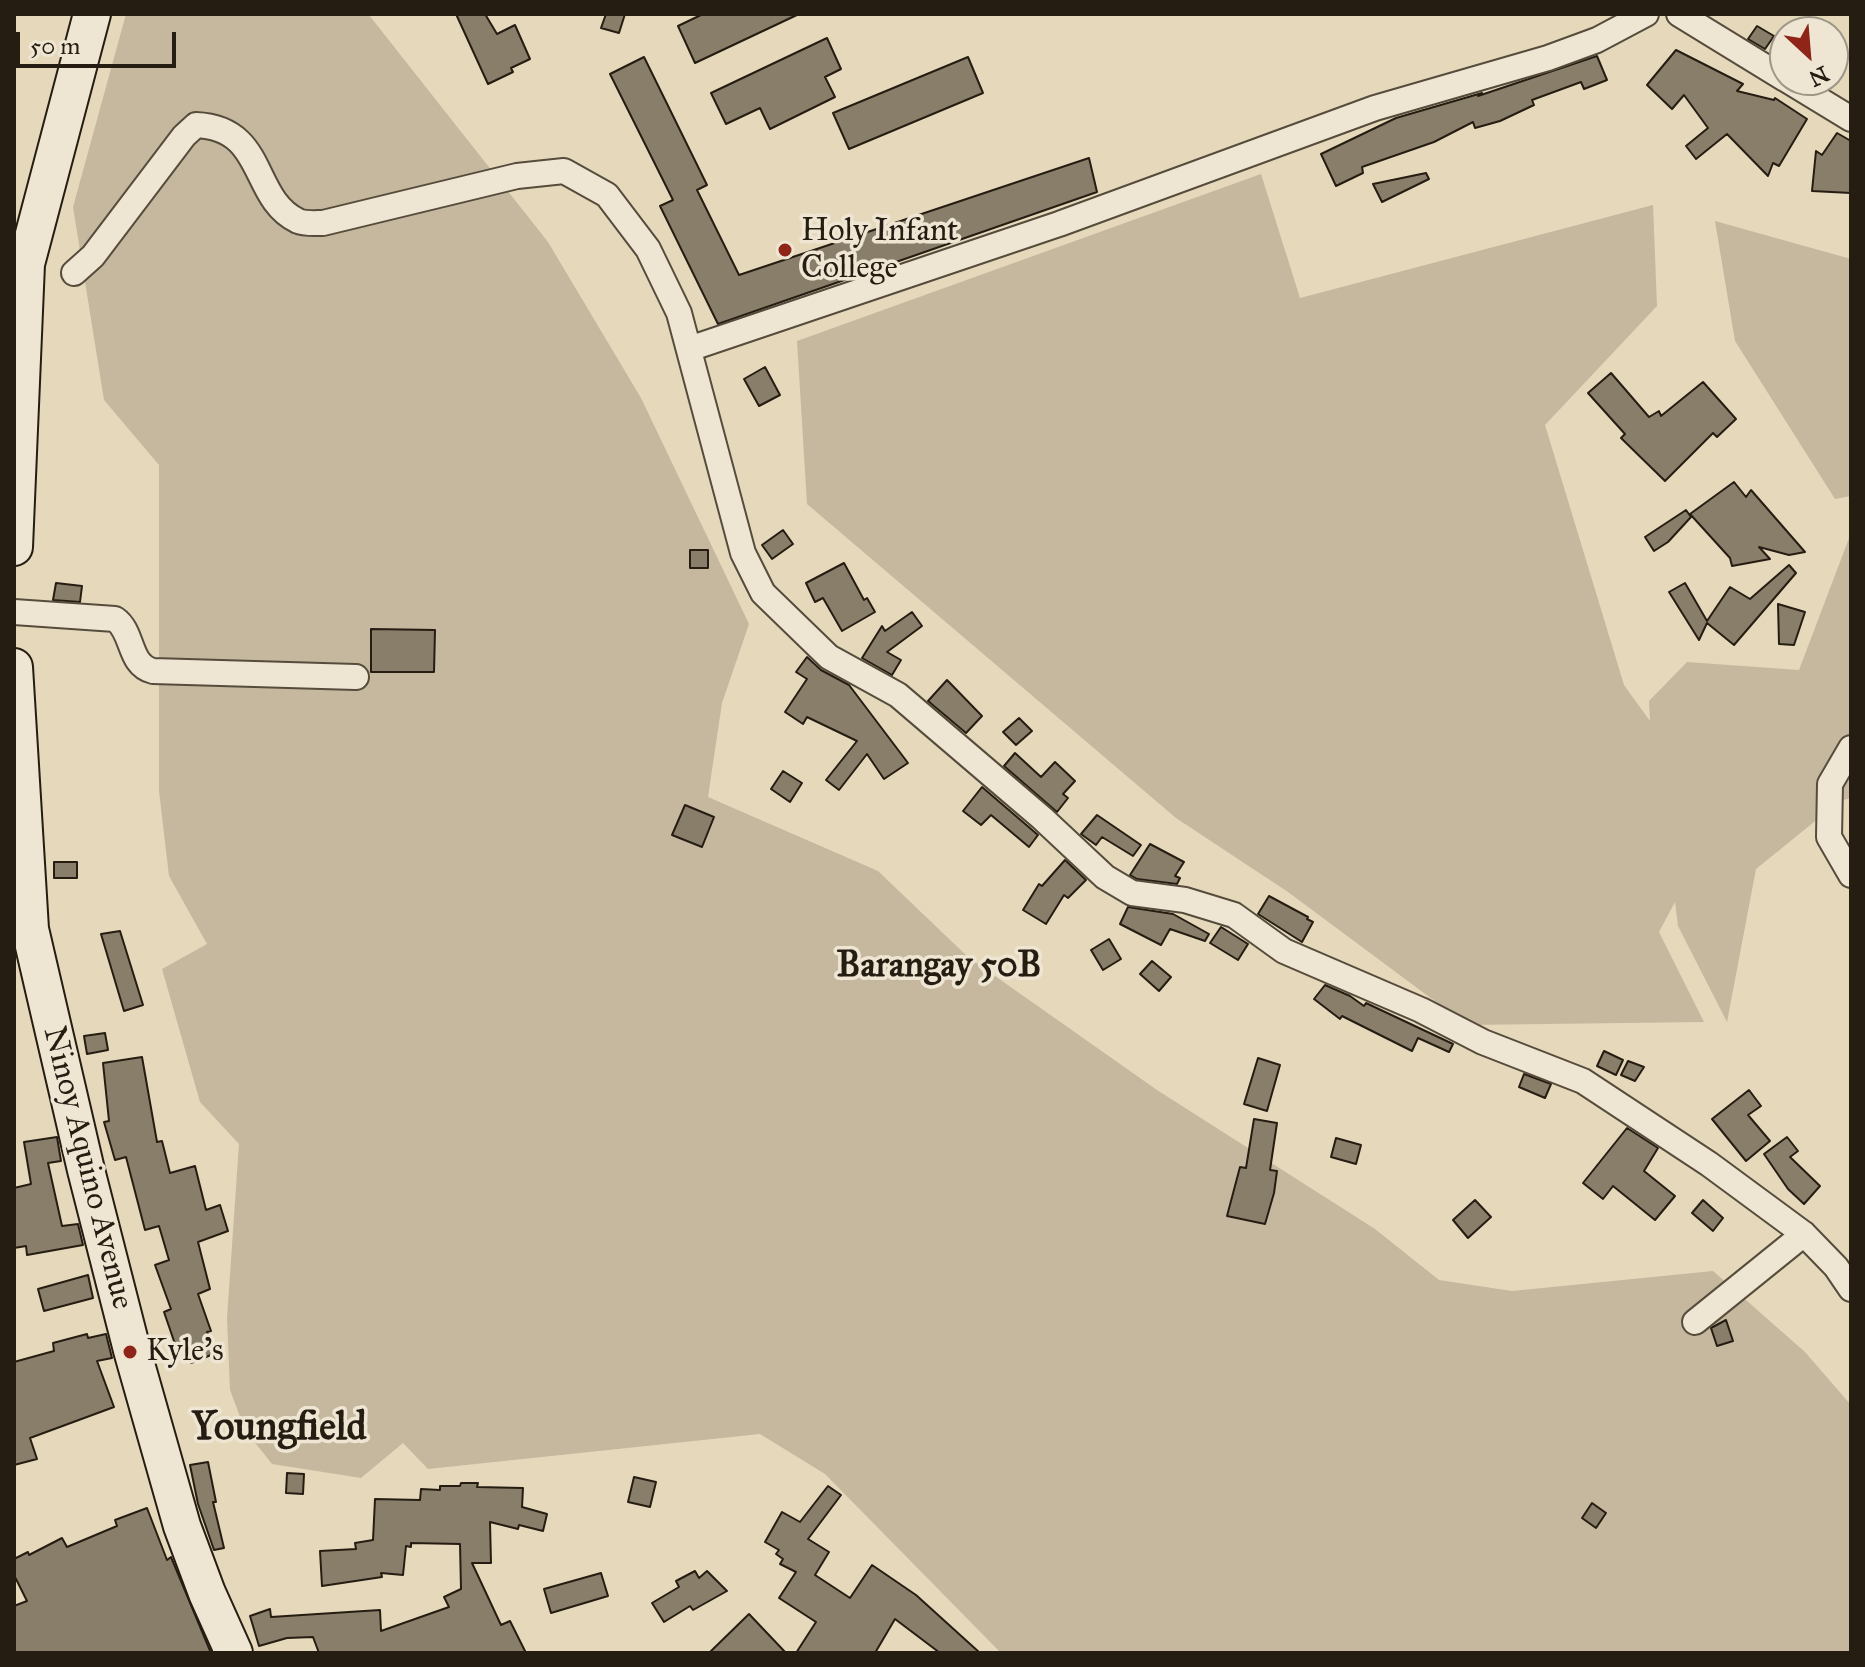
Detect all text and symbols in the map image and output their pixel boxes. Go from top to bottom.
scale bar [20,16,180,66]
north arrow [1769,16,1849,96]
text: 50 m [30,31,80,61]
text: N [1805,60,1833,92]
place label: Holy Infant College [801,213,958,288]
marker: Holy Infant College [776,241,794,259]
district label: Barangay 50B [837,945,1041,989]
street label: Ninoy Aquino Avenue [33,1023,141,1313]
place label: Kyle's [146,1333,224,1371]
marker: Kyle's [121,1343,139,1361]
district label: Youngfield [191,1405,367,1453]

